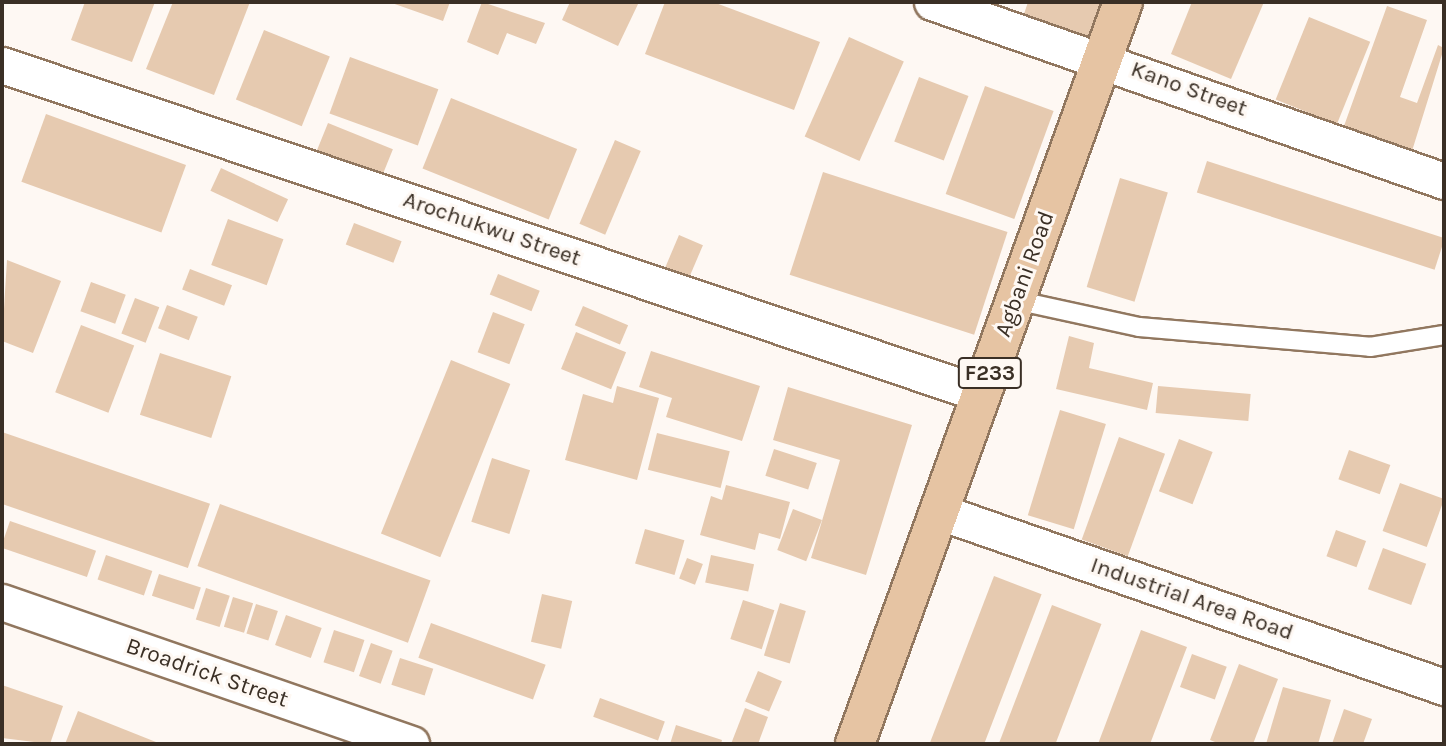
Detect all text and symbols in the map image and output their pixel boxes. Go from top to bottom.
street label: Kano Street [1127,55,1251,123]
street label: Arochukwu Street [400,186,584,272]
street label: Agbani Road [990,207,1060,341]
road number: F233 [957,356,1023,390]
street label: Industrial Area Road [1087,551,1297,647]
street label: Broadrick Street [122,632,292,714]

